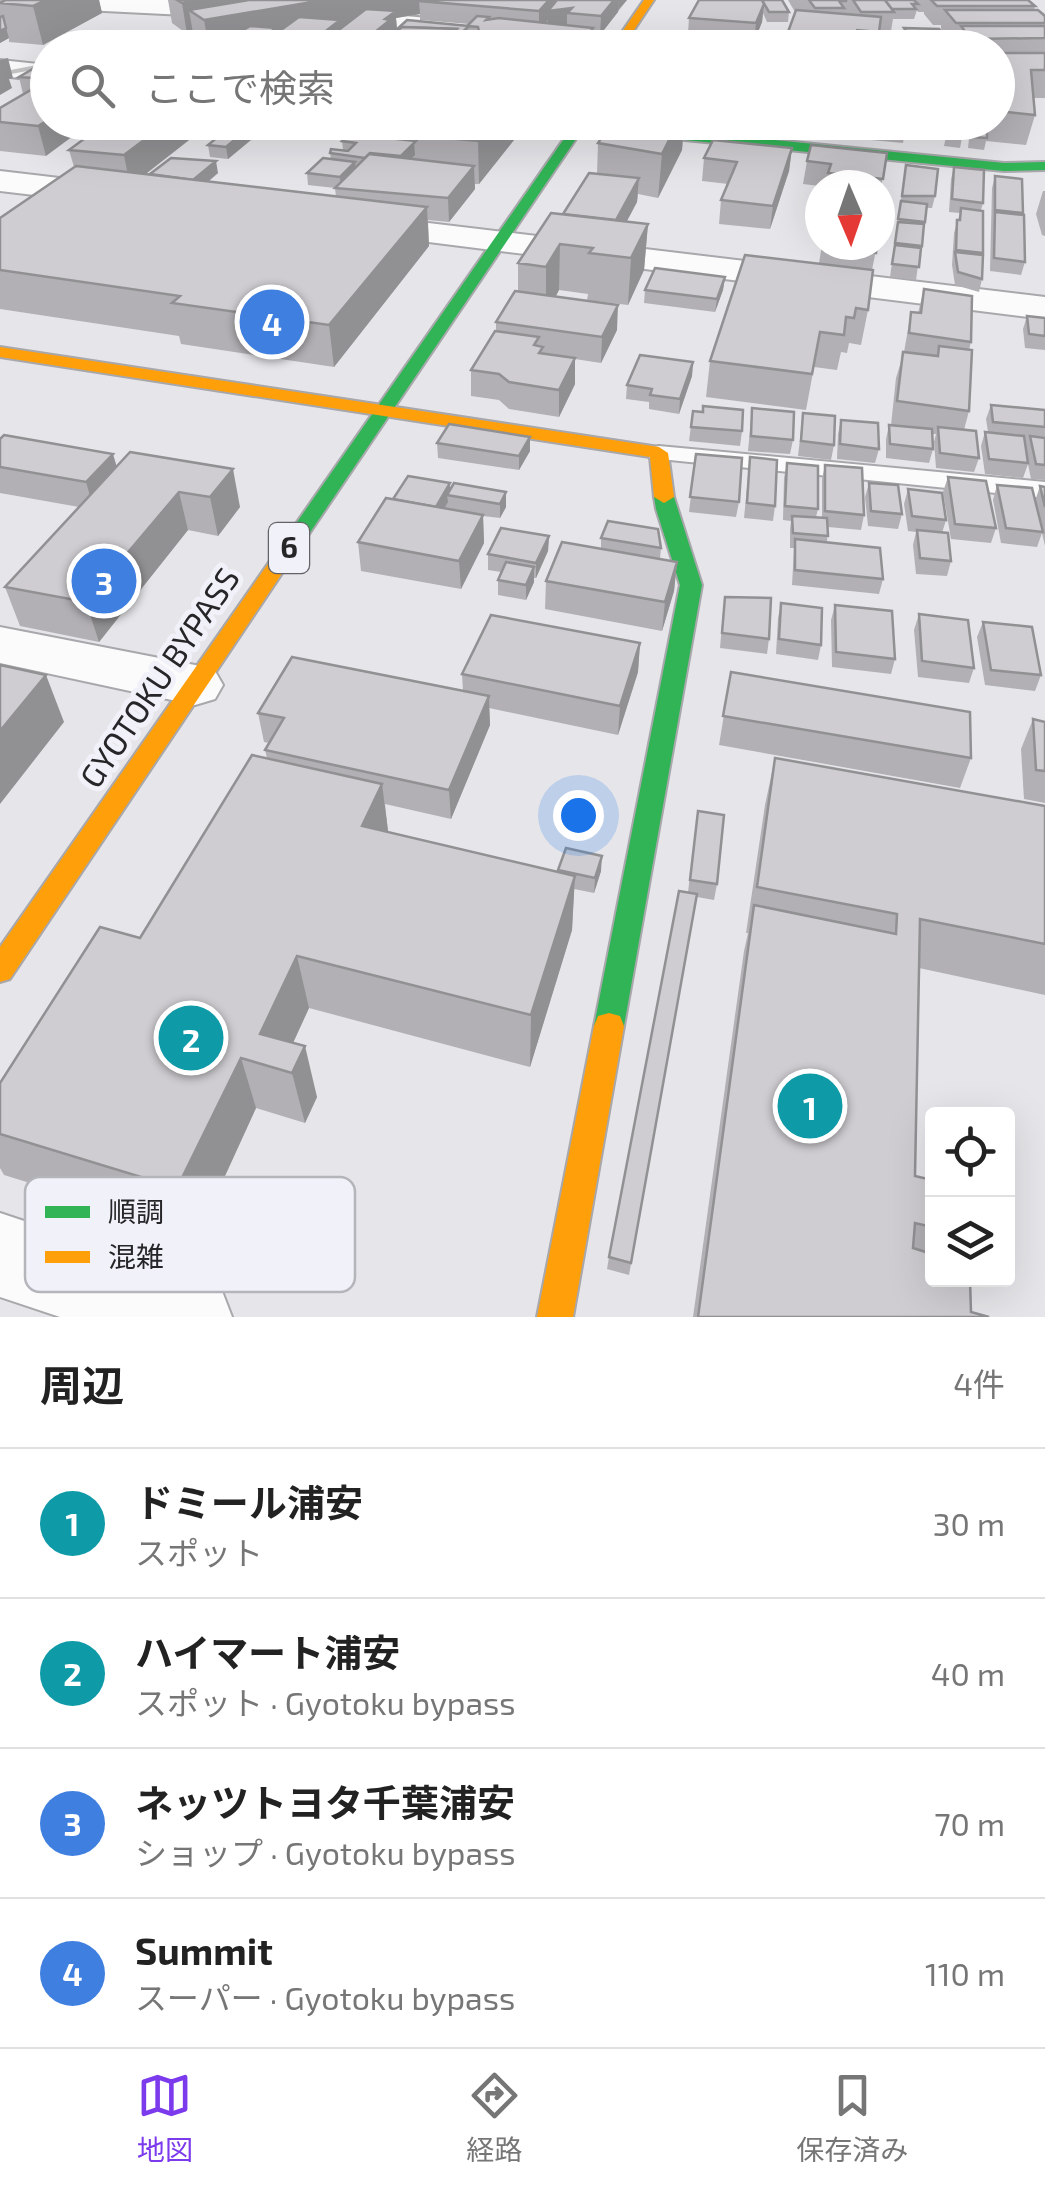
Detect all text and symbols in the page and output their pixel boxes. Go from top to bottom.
search box [30,30,1015,140]
icon: search [65,58,120,113]
text: ここで検索 [145,64,335,110]
north arrow [805,170,895,260]
pin: 4 [240,284,304,360]
road number: 6 [269,523,309,573]
pin: 3 [72,544,136,618]
street label: GYOTOKU BYPASS [71,560,246,794]
your location [553,790,604,841]
pin: 2 [158,1000,224,1076]
pin: 1 [778,1068,842,1144]
map controls [925,1107,1015,1287]
button: locate [925,1107,1015,1197]
legend [25,1177,355,1292]
text: 順調 [108,1194,164,1228]
button: layers [925,1197,1015,1287]
text: 混雑 [108,1239,164,1273]
text: 周辺 [40,1359,124,1409]
text: 4件 [953,1364,1005,1402]
text: ドミール浦安 [135,1479,363,1525]
text: 1 [66,1504,79,1542]
text: 30 m [933,1504,1005,1542]
text: スポット [135,1533,263,1571]
text: ハイマート浦安 [135,1629,400,1675]
text: 2 [63,1654,82,1692]
text: 40 m [931,1654,1005,1692]
text: スポット · Gyotoku bypass [135,1683,515,1721]
text: ネッツトヨタ千葉浦安 [135,1779,515,1825]
text: 3 [63,1804,82,1842]
text: 70 m [934,1804,1005,1842]
text: ショップ · Gyotoku bypass [135,1833,515,1871]
text: Summit [135,1927,273,1973]
text: 4 [62,1954,83,1992]
text: 110 m [925,1954,1005,1992]
text: スーパー · Gyotoku bypass [135,1978,515,2016]
tab: 地図 [137,2068,193,2168]
tab: 経路 [466,2068,522,2168]
tab: 保存済み [796,2068,908,2168]

